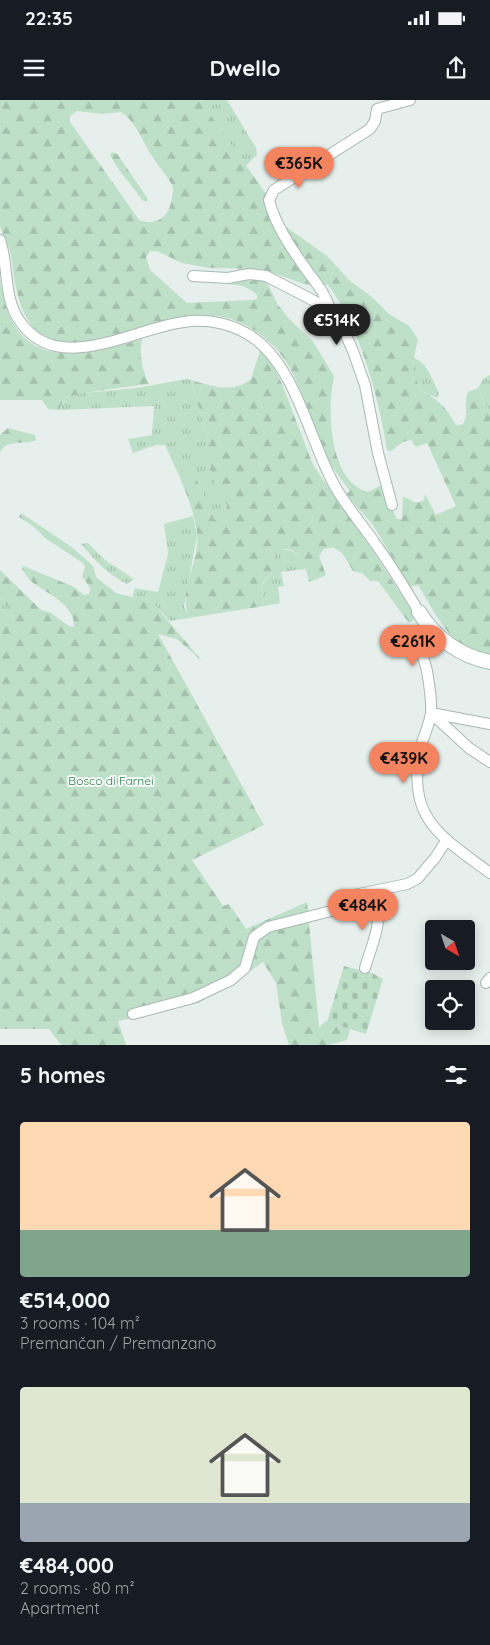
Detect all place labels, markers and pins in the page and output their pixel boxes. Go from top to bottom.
pin: €365K [264,146,334,189]
pin: €514K [302,304,372,346]
pin: €261K [378,624,448,667]
pin: €439K [369,742,439,784]
pin: €484K [328,888,398,931]

